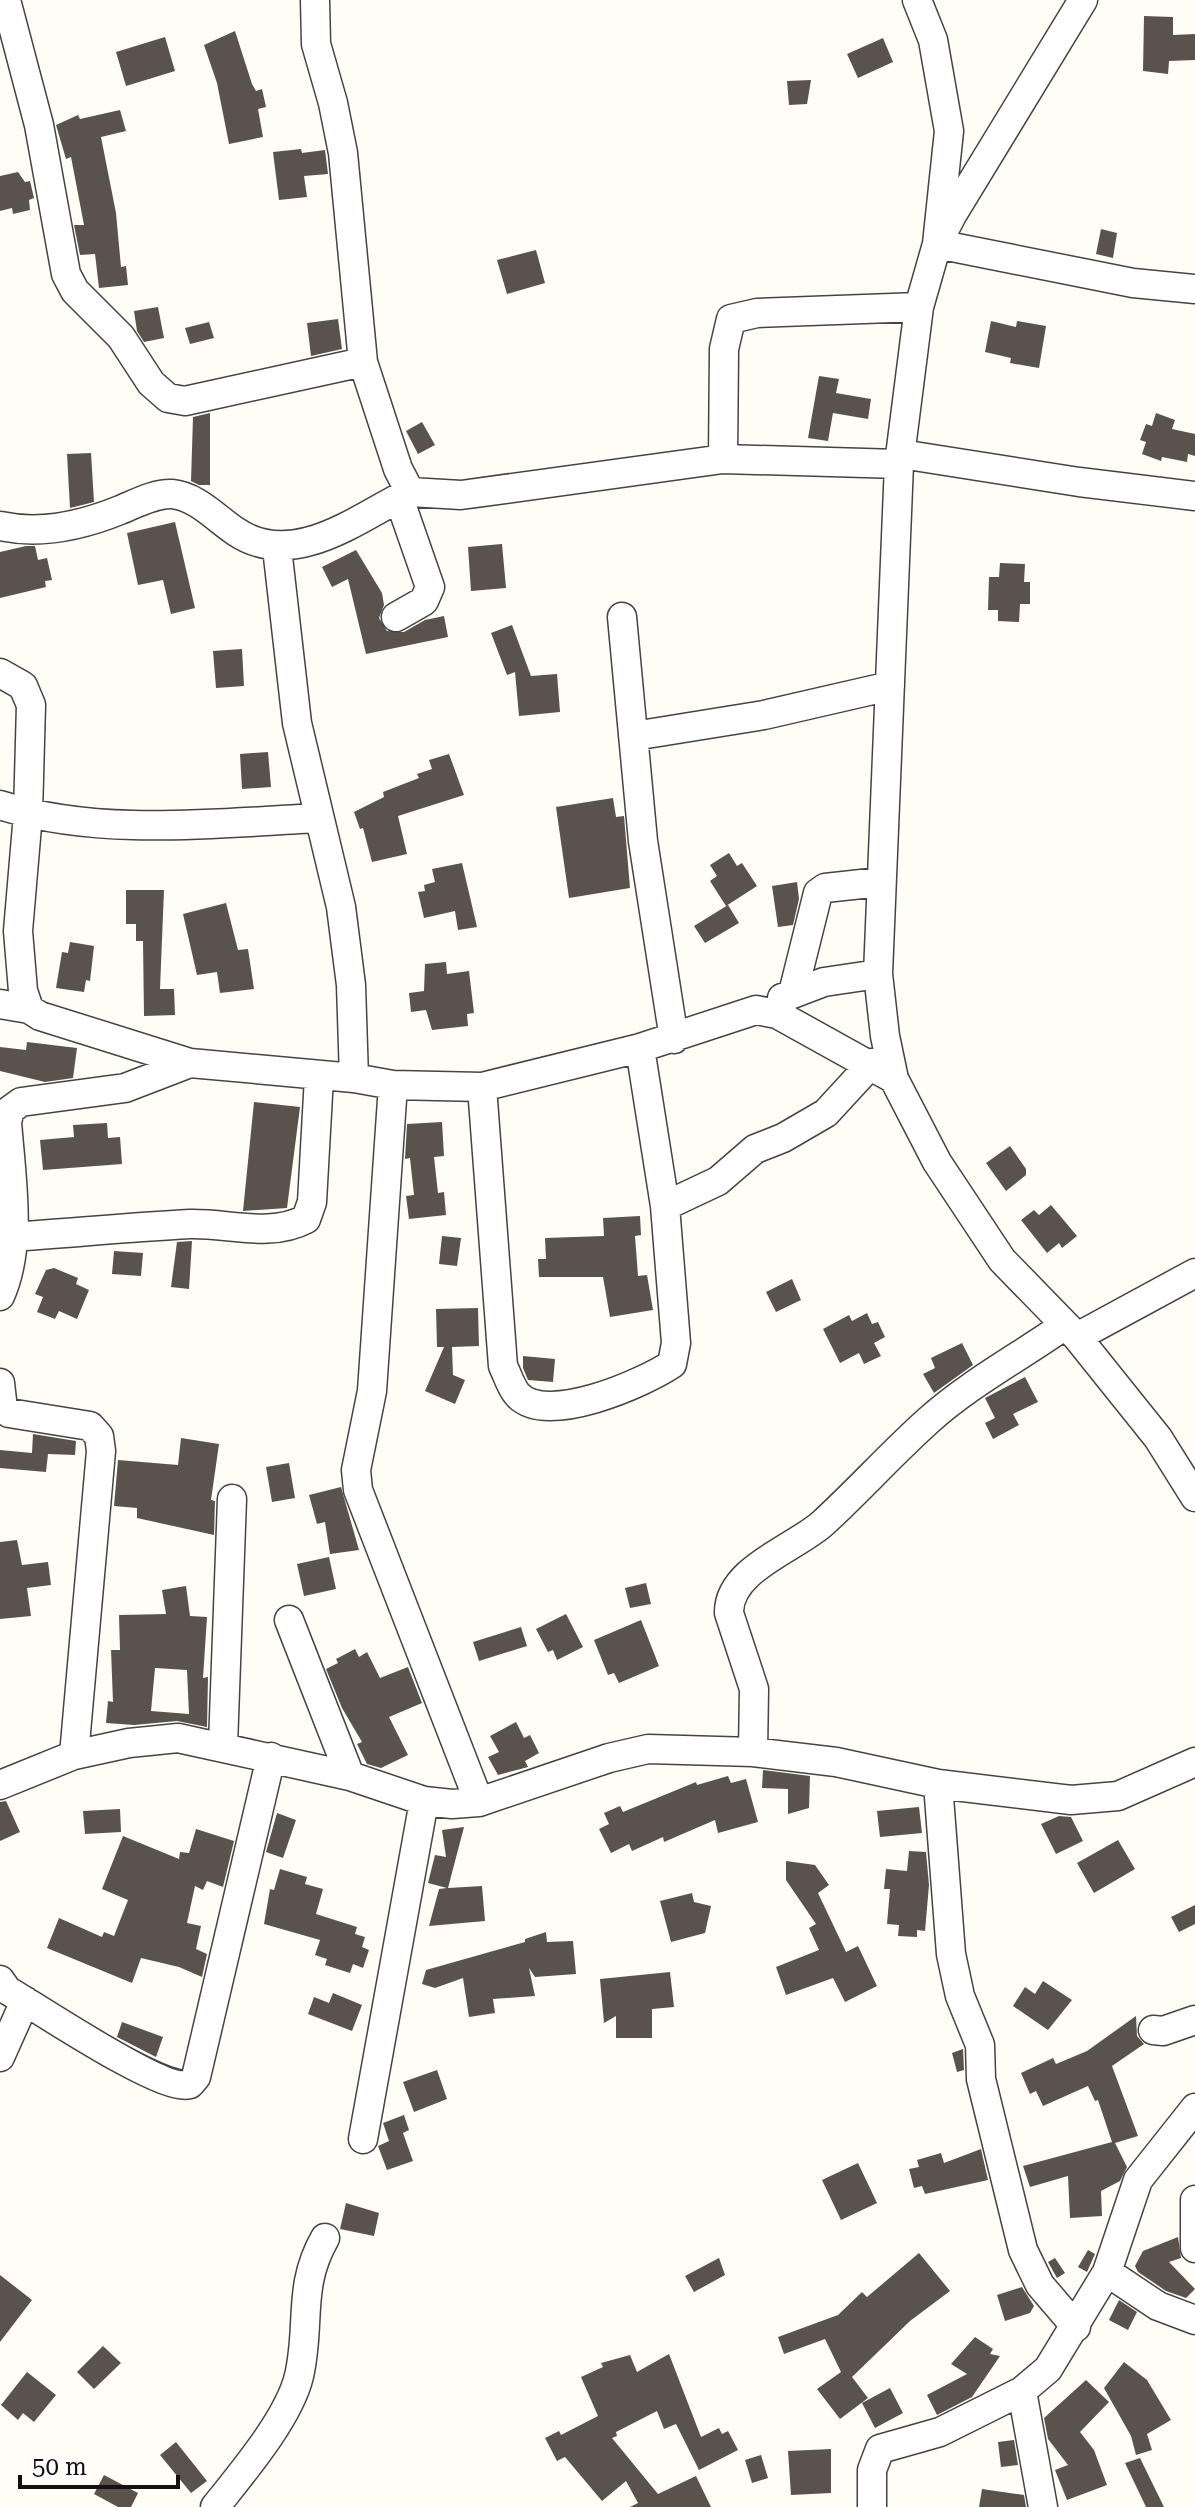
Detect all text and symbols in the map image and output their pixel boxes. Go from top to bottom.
scale bar [20,2439,178,2489]
text: 50 m [32,2453,87,2481]

